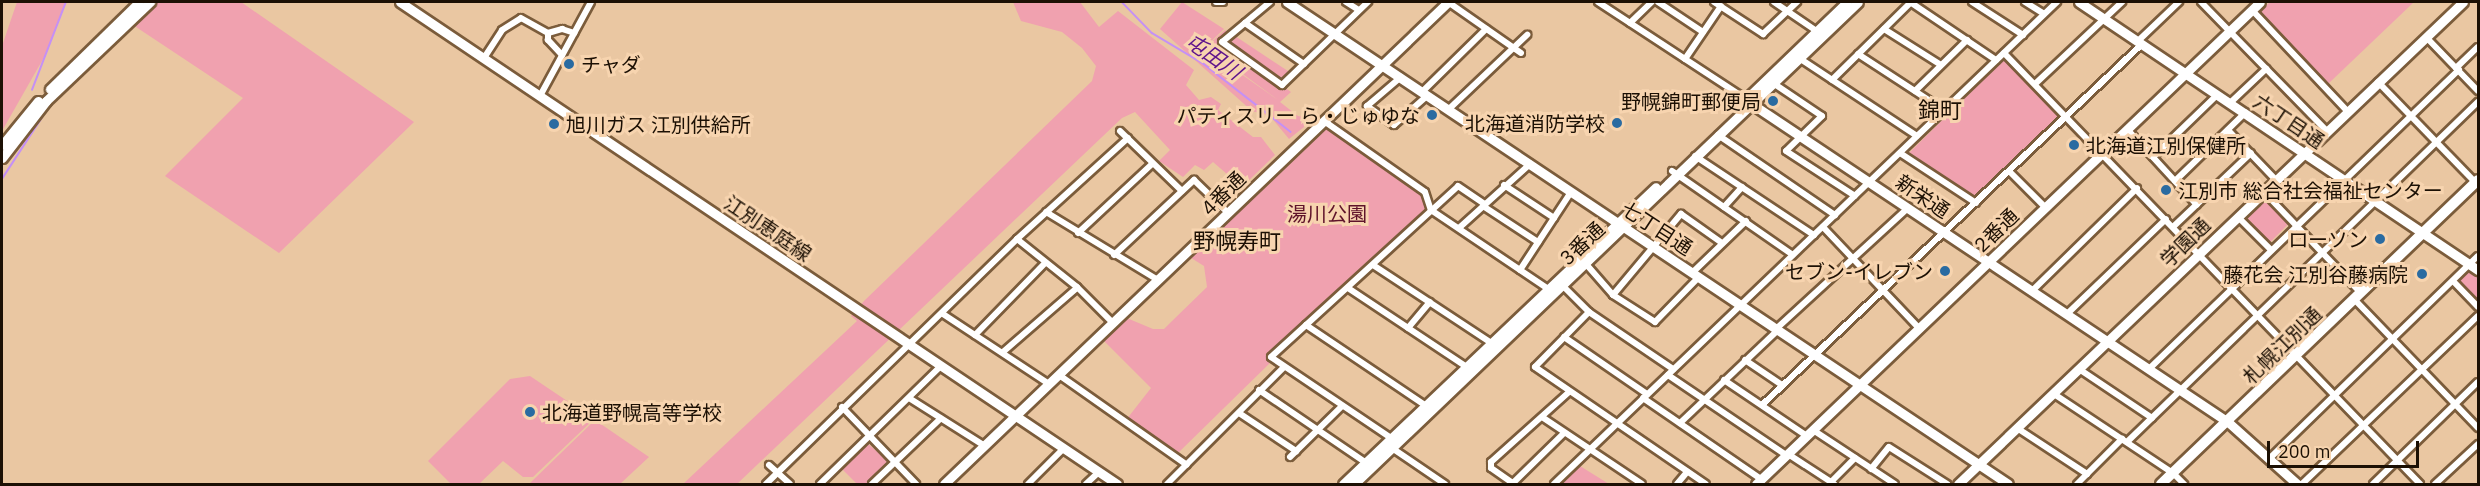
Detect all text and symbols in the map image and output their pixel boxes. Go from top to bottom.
water label: 屯田川 [1181,28,1247,84]
place label: チャダ [581,52,641,76]
marker: チャダ [562,57,576,71]
place label: 野幌錦町郵便局 [1621,89,1761,113]
street label: 六丁目通 [2249,89,2329,153]
marker: 野幌錦町郵便局 [1766,94,1780,108]
district label: 錦町 [1918,97,1962,123]
place label: パティスリー ら・じゅゆな [1175,103,1420,127]
marker: パティスリー ら・じゅゆな [1425,108,1439,122]
place label: 北海道消防学校 [1465,111,1605,135]
place label: 旭川ガス 江別供給所 [566,112,751,136]
marker: 北海道消防学校 [1610,116,1624,130]
marker: 旭川ガス 江別供給所 [547,117,561,131]
place label: 北海道江別保健所 [2086,133,2246,157]
marker: 北海道江別保健所 [2067,138,2081,152]
street label: 4番通 [1196,166,1250,220]
street label: 新栄通 [1891,169,1955,223]
place label: 江別市 総合社会福祉センター [2178,178,2443,202]
marker: 江別市 総合社会福祉センター [2159,183,2173,197]
street label: 江別恵庭線 [720,190,816,266]
street label: 七丁目通 [1617,196,1697,260]
park label: 湯川公園 [1287,201,1367,225]
street label: 2番通 [1969,203,2023,257]
street label: 学園通 [2155,213,2215,271]
street label: 3番通 [1555,216,1609,270]
place label: ローソン [2288,227,2368,251]
district label: 野幌寿町 [1193,228,1281,254]
marker: ローソン [2373,232,2387,246]
place label: セブン-イレブン [1785,259,1933,283]
place label: 藤花会 江別谷藤病院 [2223,262,2408,286]
marker: セブン-イレブン [1938,264,1952,278]
marker: 藤花会 江別谷藤病院 [2413,265,2431,283]
street label: 札幌江別通 [2238,302,2326,388]
place label: 北海道野幌高等学校 [542,400,722,424]
marker: 北海道野幌高等学校 [523,405,537,419]
scale bar [2270,429,2422,467]
text: 200 m [2278,440,2330,463]

